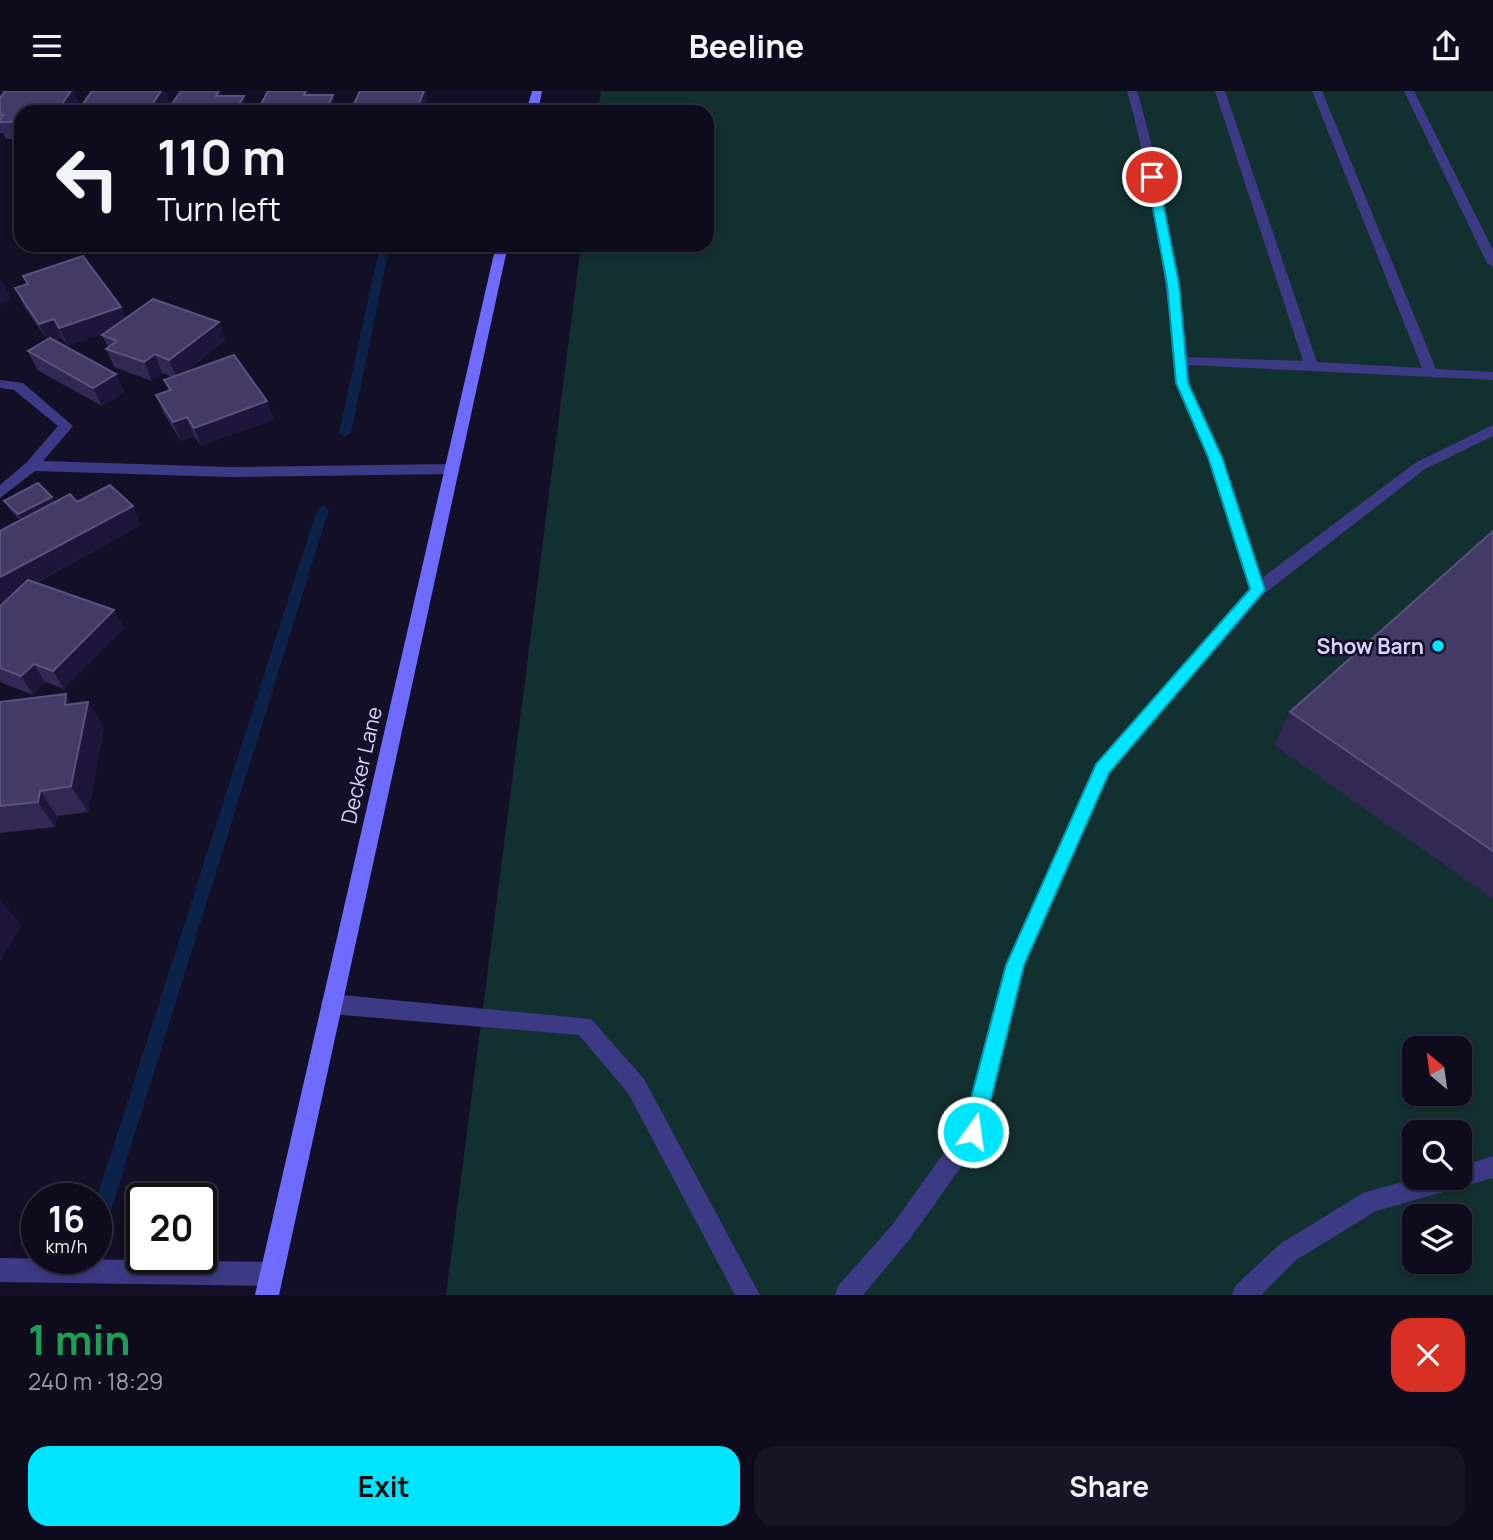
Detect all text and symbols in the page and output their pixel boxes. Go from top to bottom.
text: Beeline [689,24,804,68]
icon: menu [28,27,66,65]
icon: share [1427,27,1465,65]
text: 110 m [157,123,286,190]
icon: left [42,133,133,224]
pin [1122,147,1182,207]
icon: arrive [1133,158,1171,196]
text: Turn left [157,187,281,231]
place label: Show Barn [1317,632,1424,660]
marker: Show Barn [1430,638,1446,654]
street label: Decker Lane [334,704,388,826]
north arrow [1402,1036,1472,1106]
map controls [1402,1036,1472,1274]
position arrow [936,1095,1010,1169]
button: search [1402,1120,1472,1190]
speed limit sign: 20 [126,1183,217,1274]
text: 16 [48,1195,85,1243]
button: layers [1402,1204,1472,1274]
text: km/h [46,1234,87,1258]
text: 1 min [28,1310,131,1368]
button: close [1391,1318,1465,1392]
text: 240 m · 18:29 [28,1365,163,1397]
button: Exit [28,1446,740,1526]
button: Share [754,1446,1465,1526]

